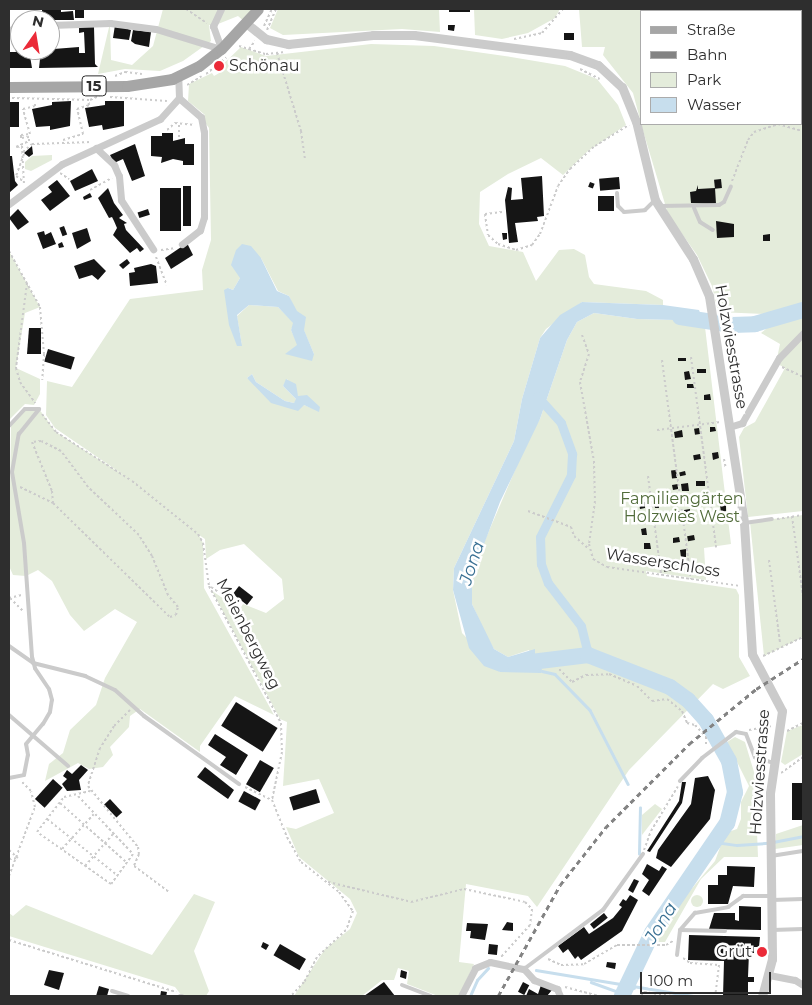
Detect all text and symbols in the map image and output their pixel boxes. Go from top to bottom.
north arrow [10,10,60,60]
legend [640,10,802,125]
text: N [31,11,46,31]
text: Straße [687,20,736,39]
text: Bahn [687,45,727,64]
place label: Schönau [229,56,300,76]
marker: Schönau [213,60,225,72]
text: Park [687,70,721,89]
road number: 15 [82,74,106,98]
text: Wasser [687,95,741,114]
street label: Holzwiesstrasse [711,283,751,411]
park label: Familiengärten Holzwies West [620,489,744,527]
water label: Jona [455,539,489,587]
street label: Wasserschloss [604,544,722,582]
street label: Meienbergweg [212,575,284,693]
street label: Holzwiesstrasse [746,708,774,836]
water label: Jona [640,898,682,948]
place label: Grüt [716,942,752,962]
marker: Grüt [756,946,768,958]
scale bar [642,962,773,994]
text: 100 m [648,971,693,990]

